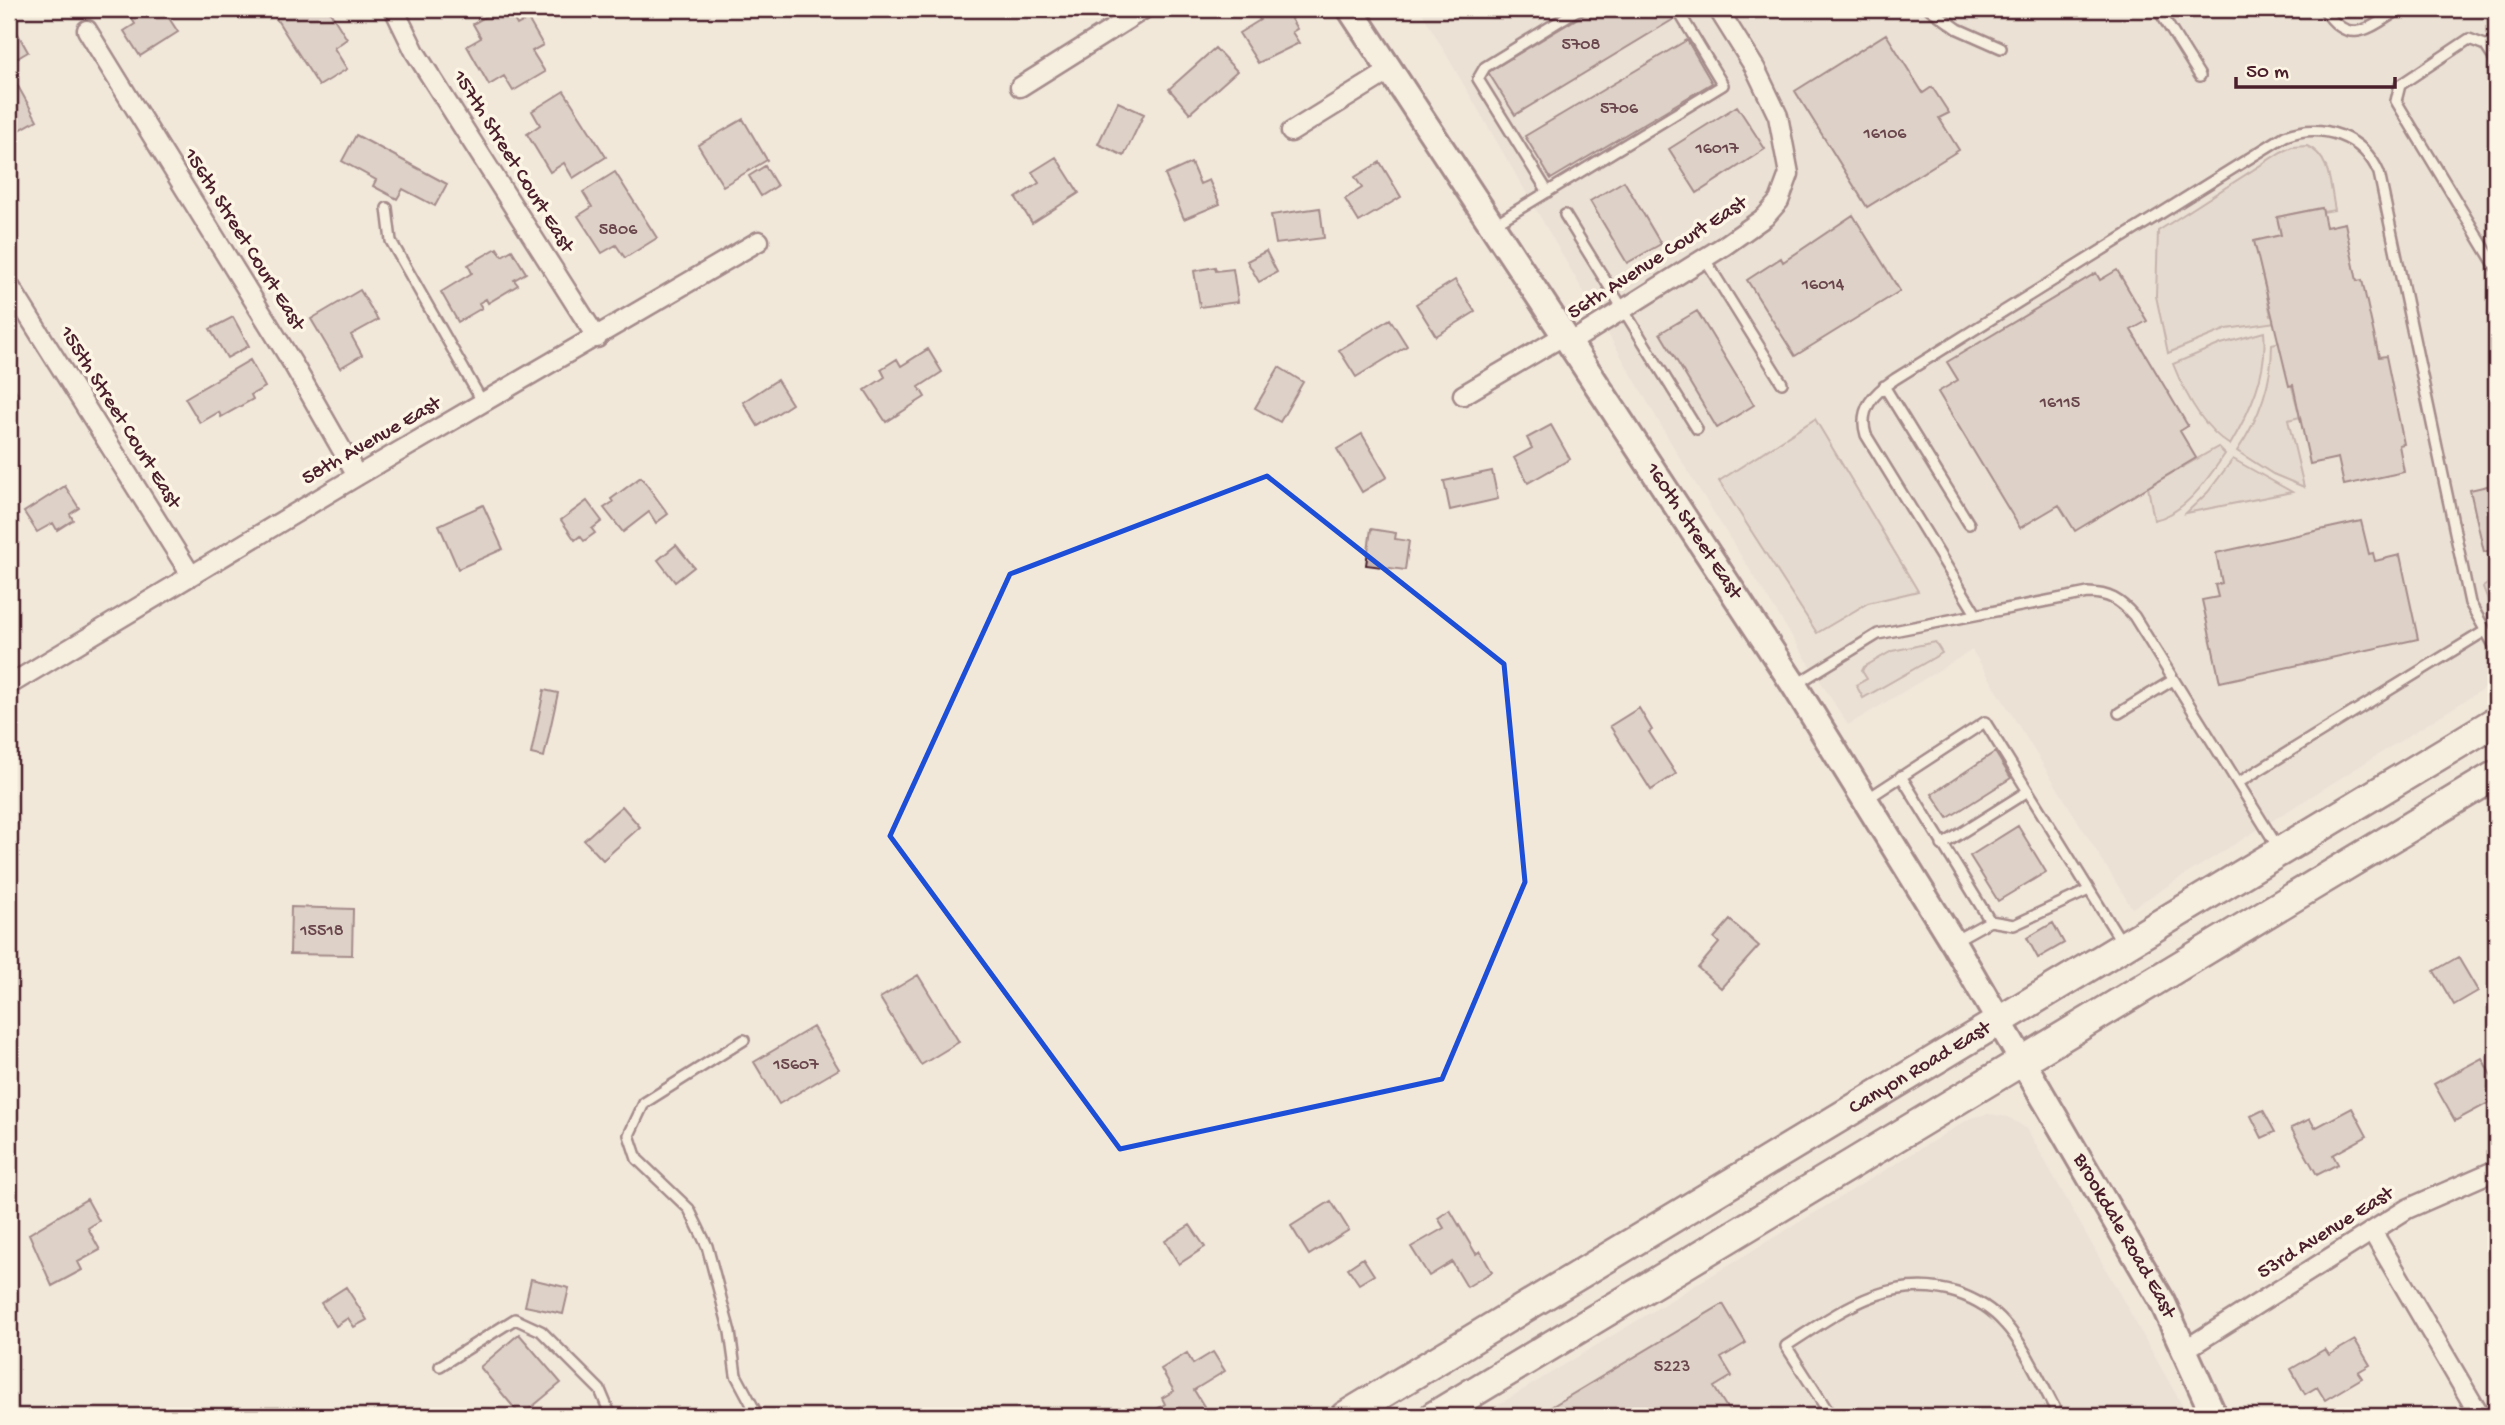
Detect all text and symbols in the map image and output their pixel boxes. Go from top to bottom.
house number: 5708 [1562,35,1601,56]
scale bar [2236,46,2395,90]
text: 50 m [2246,61,2289,86]
street label: 157th Street Court East [445,65,580,260]
house number: 5706 [1600,99,1639,120]
house number: 16106 [1862,124,1907,145]
house number: 16017 [1694,139,1739,160]
street label: 156th Street Court East [176,143,311,338]
street label: 56th Avenue Court East [1564,190,1754,326]
house number: 5806 [599,220,638,241]
house number: 16014 [1801,275,1845,296]
street label: 155th Street Court East [52,321,187,516]
street label: 58th Avenue East [298,391,448,492]
house number: 16115 [2039,393,2080,414]
street label: 160th Street East [1639,458,1748,606]
house number: 15518 [299,921,344,942]
street label: Canyon Road East [1845,1015,1998,1121]
house number: 15607 [772,1055,819,1076]
street label: Brookdale Road East [2066,1148,2182,1324]
street label: 53rd Avenue East [2253,1181,2401,1286]
house number: 5223 [1654,1357,1690,1378]

